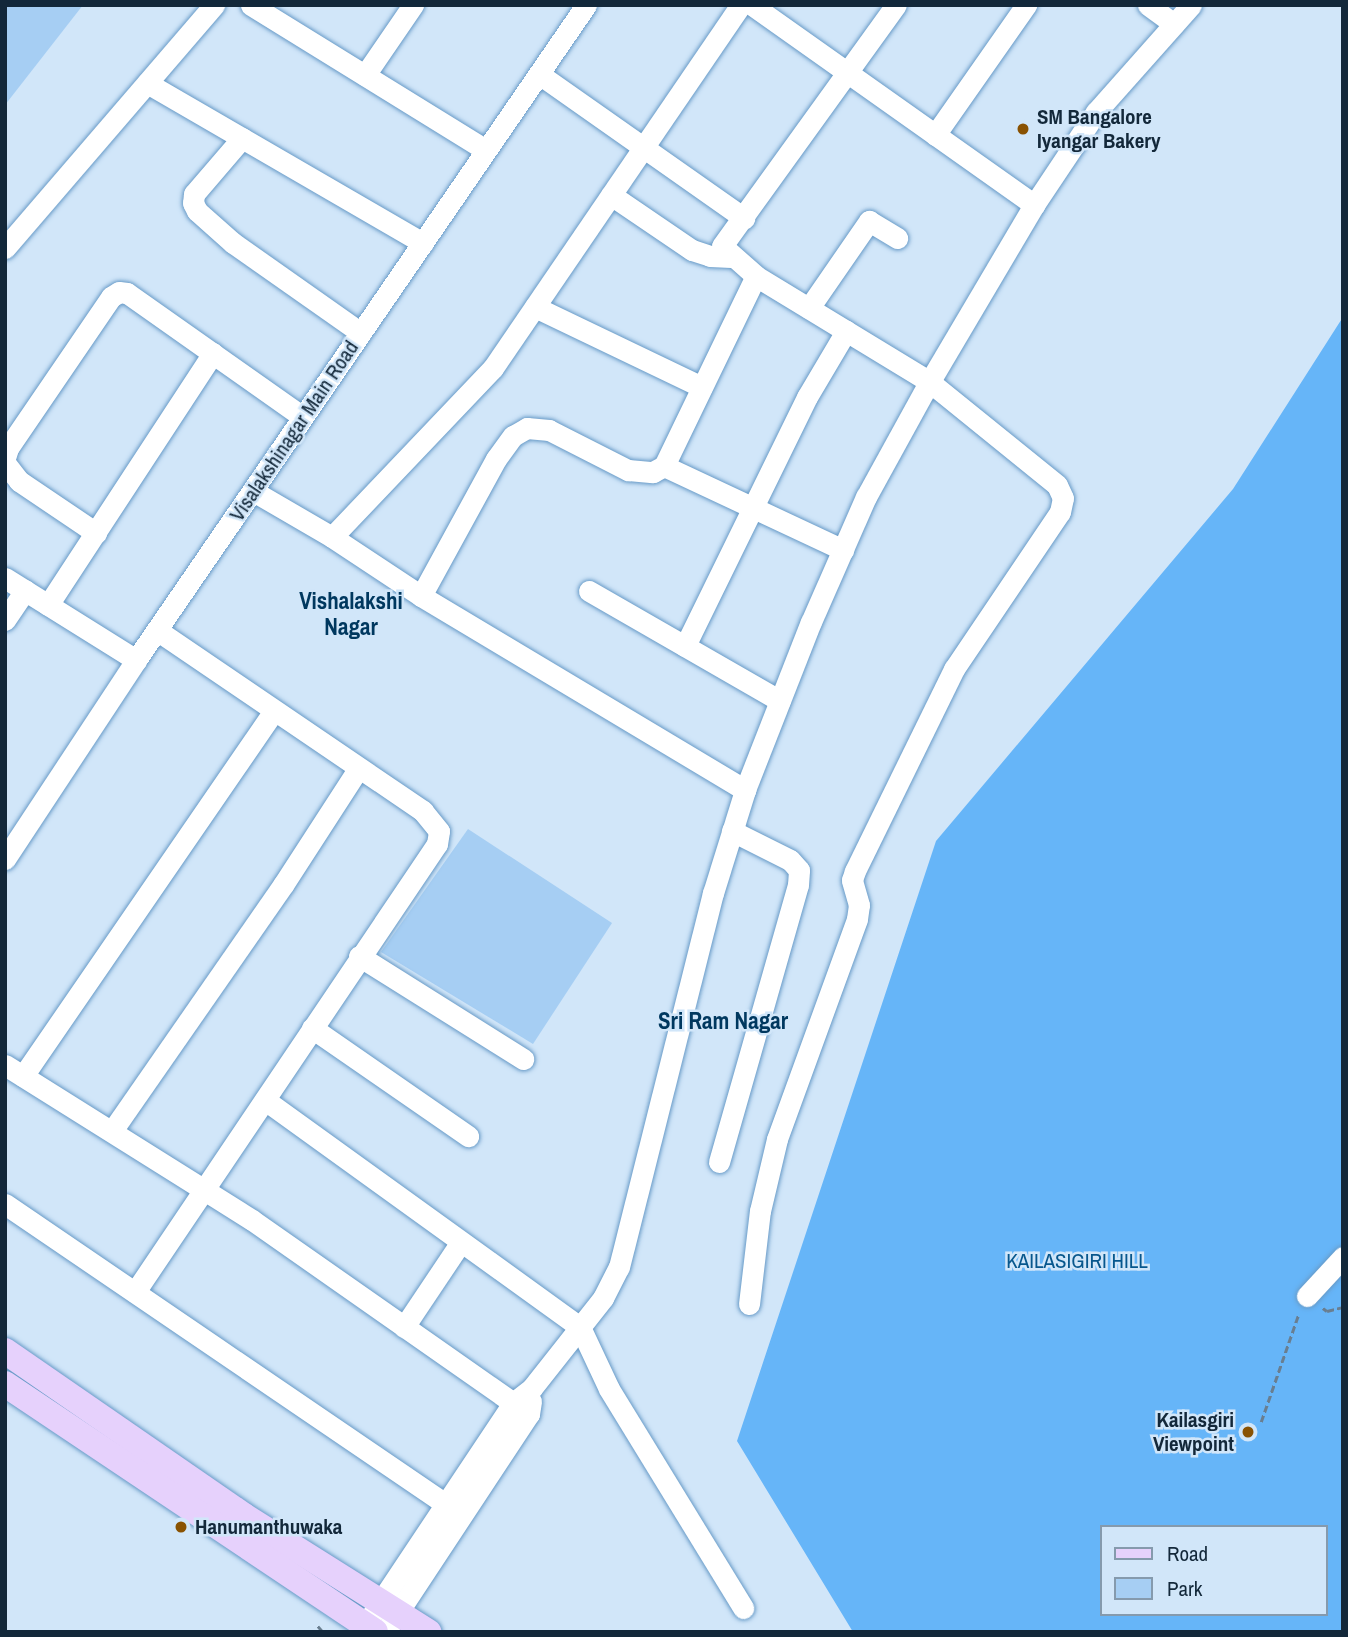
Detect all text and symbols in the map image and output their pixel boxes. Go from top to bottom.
place label: SM Bangalore Iyangar Bakery [1037,104,1160,154]
marker: SM Bangalore Iyangar Bakery [1015,121,1031,137]
street label: Visalakshinagar Main Road [224,336,364,526]
district label: Vishalakshi Nagar [299,587,403,641]
district label: Sri Ram Nagar [658,1007,788,1035]
park label: KAILASIGIRI HILL [1006,1248,1148,1274]
place label: Kailasgiri Viewpoint [1153,1407,1234,1457]
marker: Kailasgiri Viewpoint [1240,1424,1256,1440]
place label: Hanumanthuwaka [195,1514,342,1540]
marker: Hanumanthuwaka [173,1519,189,1535]
legend [1100,1525,1327,1616]
text: Road [1167,1539,1208,1568]
text: Park [1167,1574,1202,1603]

